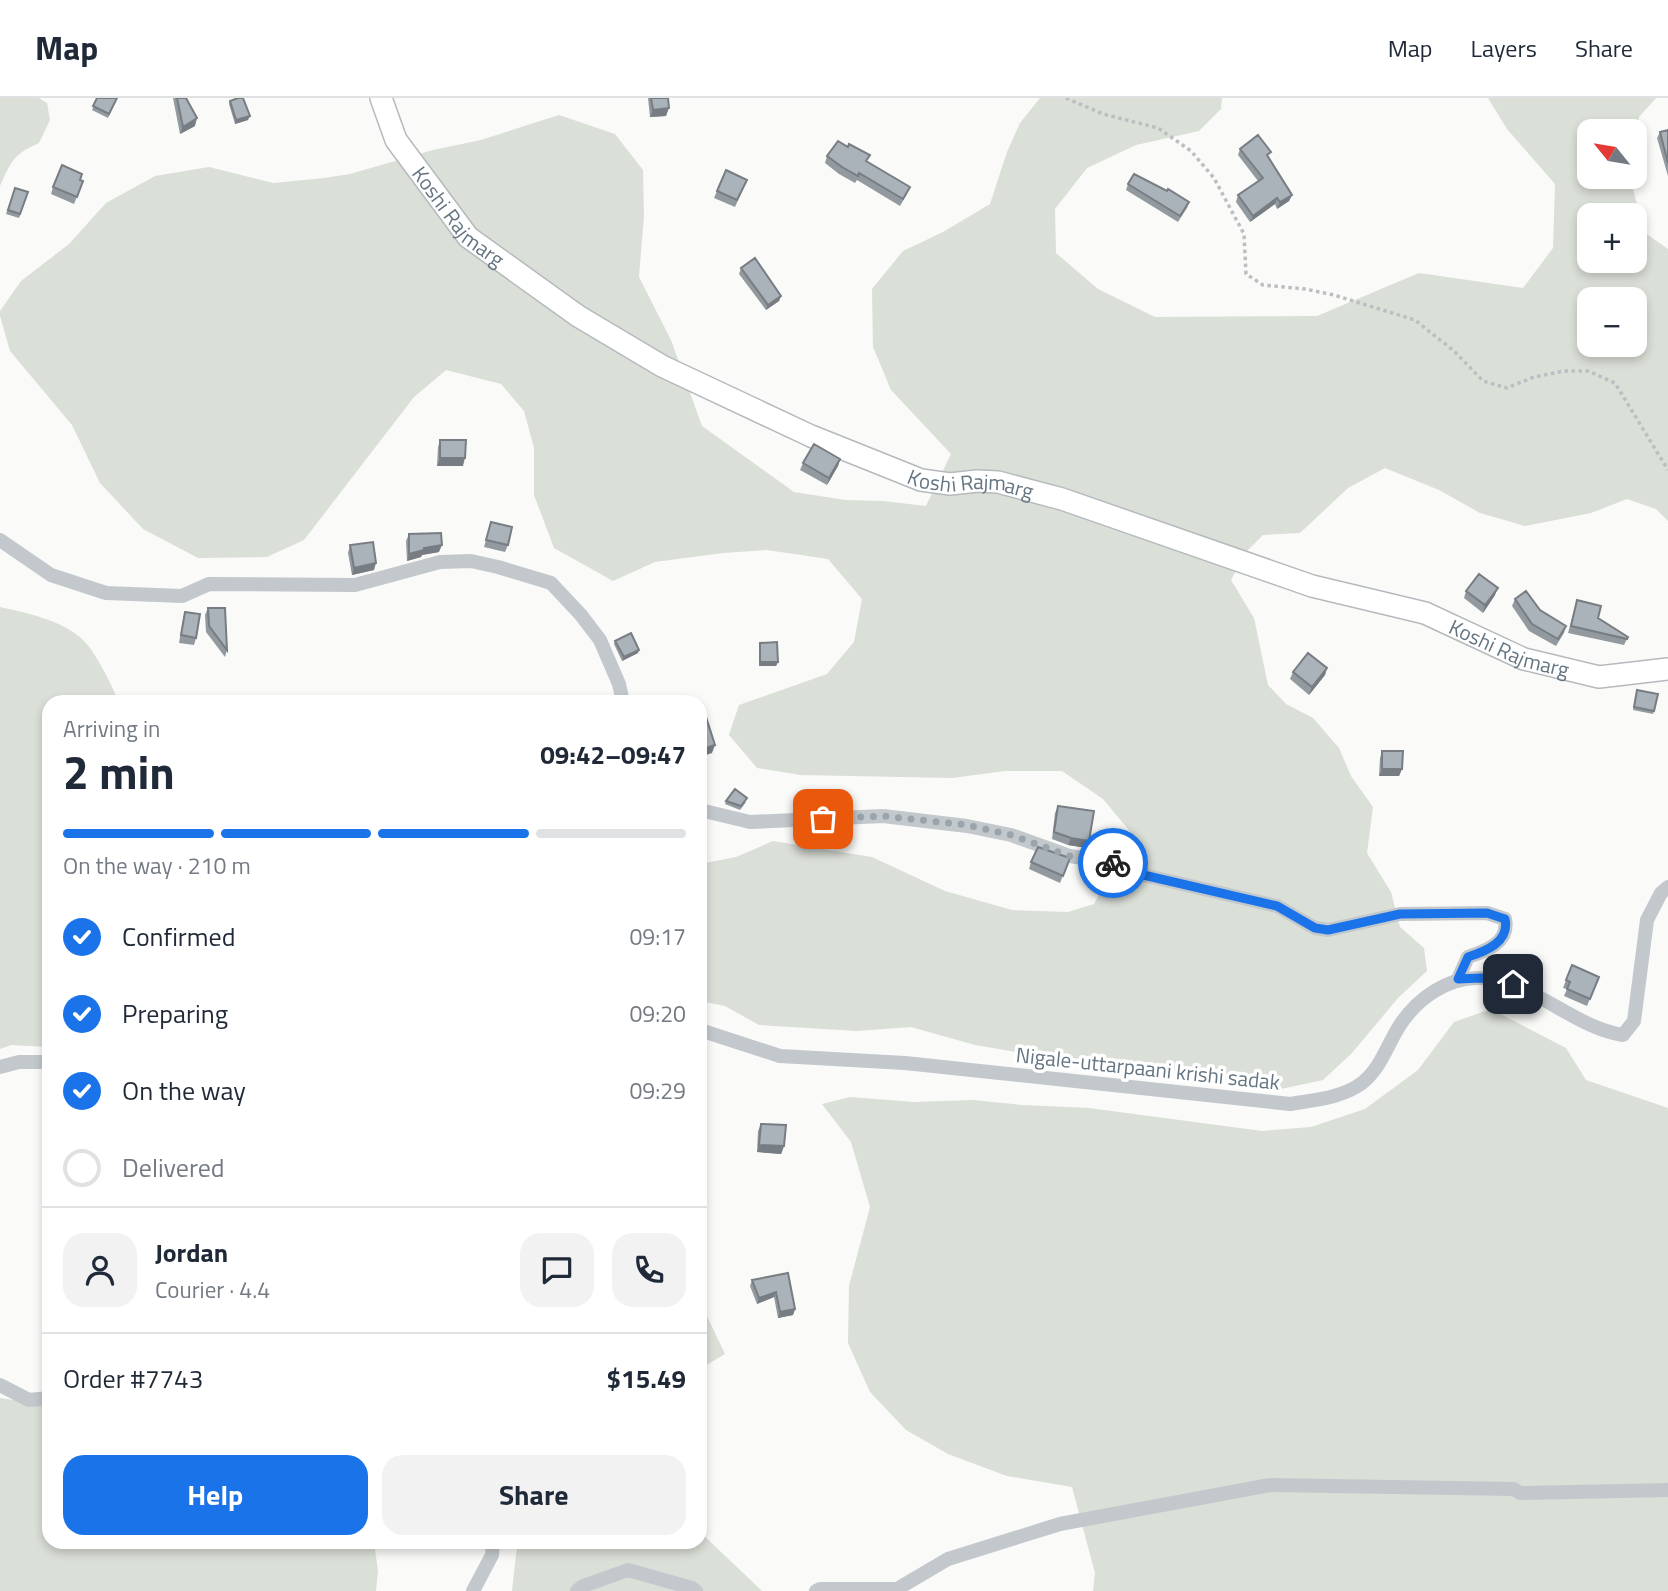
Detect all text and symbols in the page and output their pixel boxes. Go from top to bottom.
text: Map [35,23,98,73]
text: Map [1388,30,1433,66]
text: Layers [1471,30,1537,66]
text: Share [1575,30,1633,66]
north arrow [1577,119,1647,189]
map controls [1577,119,1647,357]
street label: Koshi Rajmarg [405,159,512,275]
button: + [1577,203,1647,273]
button: − [1577,287,1647,357]
street label: Koshi Rajmarg [903,460,1037,507]
street label: Koshi Rajmarg [1444,610,1573,685]
text: Arriving in [63,711,160,746]
text: 09:42–09:47 [540,735,686,774]
text: 2 min [63,737,175,807]
pin [793,789,853,849]
icon: bag [804,800,842,838]
courier [1078,828,1148,898]
icon: bike [1094,844,1132,882]
text: On the way · 210 m [63,848,251,883]
text: Confirmed [122,917,236,956]
icon: check [63,918,101,956]
text: 09:17 [629,919,686,954]
pin [1483,954,1543,1014]
icon: home [1494,965,1532,1003]
text: Preparing [122,994,228,1033]
icon: check [63,995,101,1033]
text: 09:20 [629,996,686,1031]
street label: Nigale-uttarpaani krishi sadak [1014,1038,1282,1098]
text: On the way [122,1071,246,1110]
icon: check [63,1072,101,1110]
text: 09:29 [629,1073,686,1108]
text: Delivered [122,1148,225,1187]
button: person [63,1233,137,1307]
text: Jordan [155,1233,228,1272]
button: chat [520,1233,594,1307]
button: phone [612,1233,686,1307]
text: Courier · 4.4 [155,1272,270,1307]
text: Order #7743 [63,1359,203,1398]
text: $15.49 [607,1359,686,1398]
button: Help [63,1455,368,1535]
button: Share [382,1455,686,1535]

